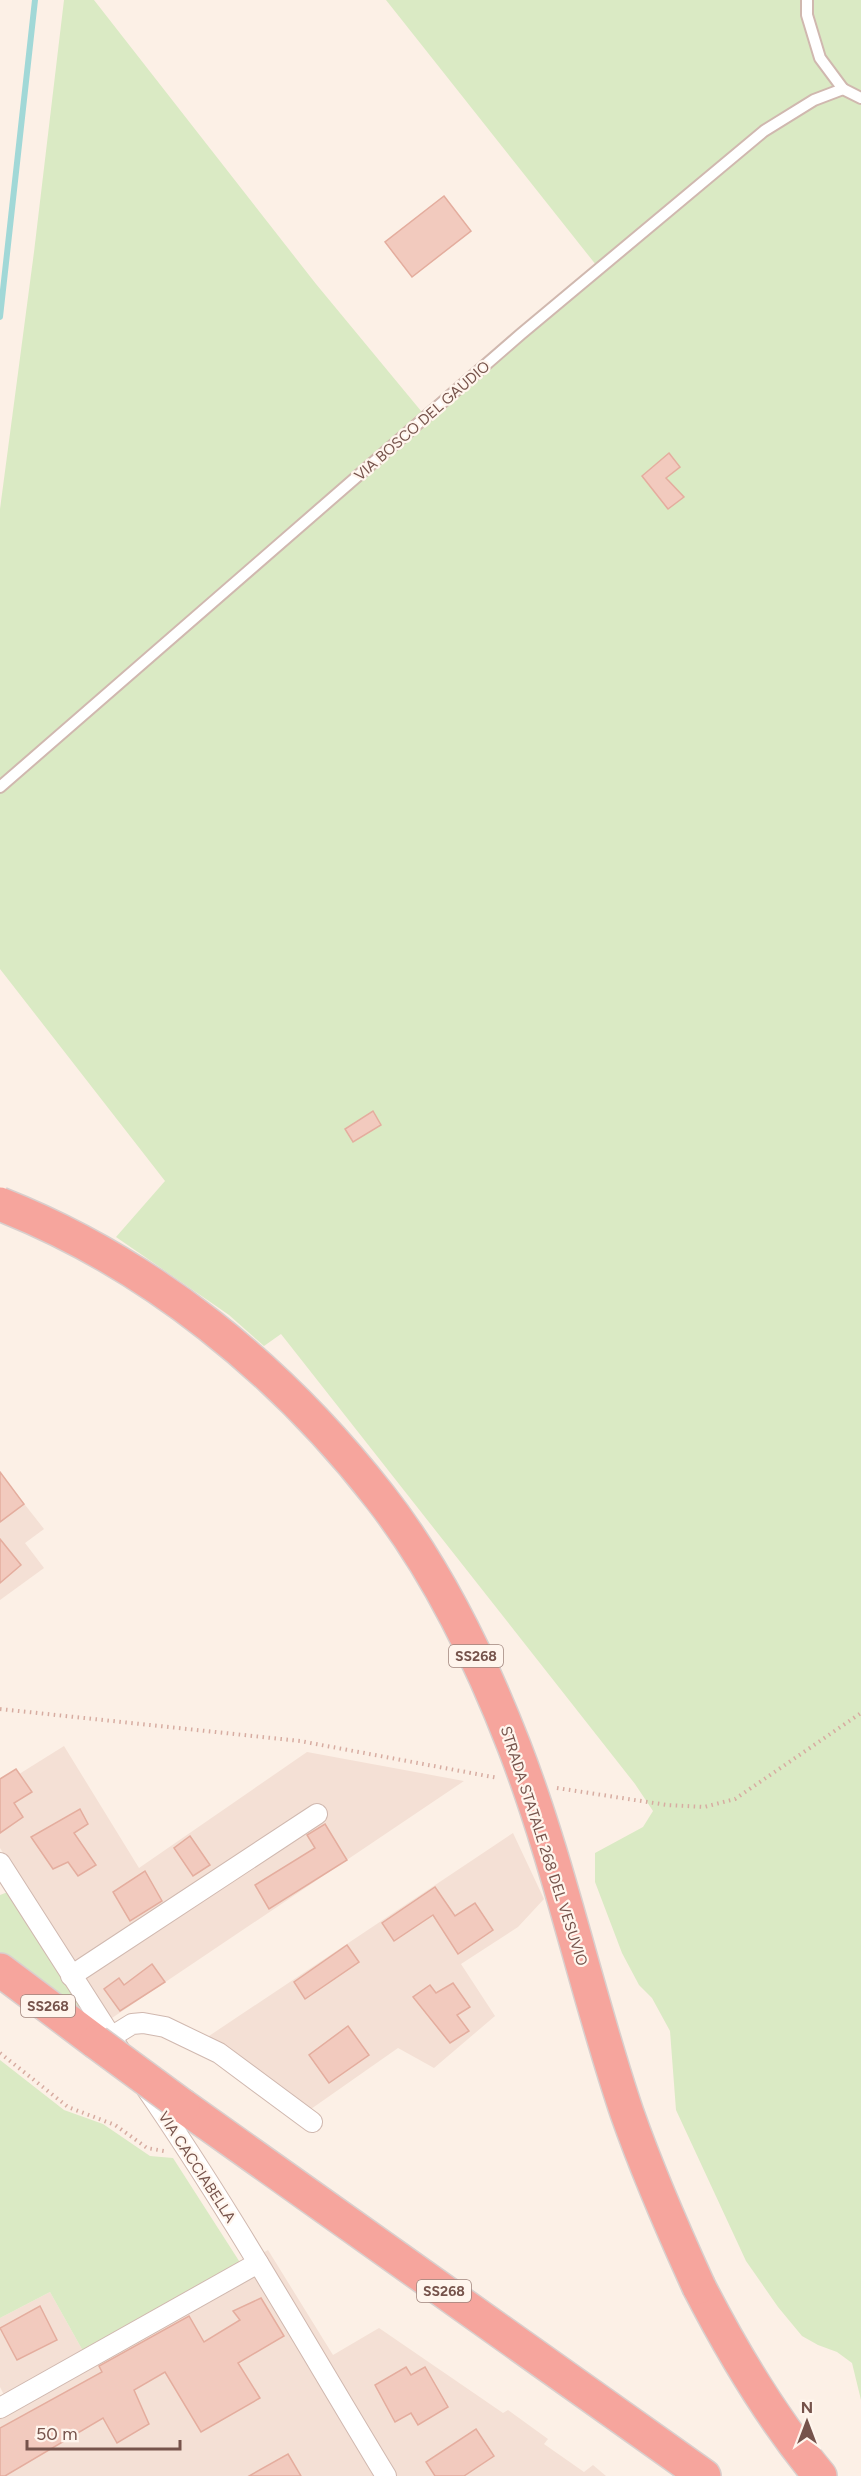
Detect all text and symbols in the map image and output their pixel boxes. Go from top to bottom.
street label: VIA BOSCO DEL GAUDIO [351,357,493,485]
road number: SS268 [449,1645,503,1667]
street label: STRADA STATALE 268 DEL VESUVIO [497,1724,591,1968]
road number: SS268 [21,1995,75,2017]
street label: VIA CACCIABELLA [154,2108,240,2226]
road number: SS268 [417,2280,471,2302]
north arrow [777,2392,837,2452]
text: N [801,2398,813,2417]
scale bar [27,2413,180,2451]
text: 50 m [36,2423,78,2445]

